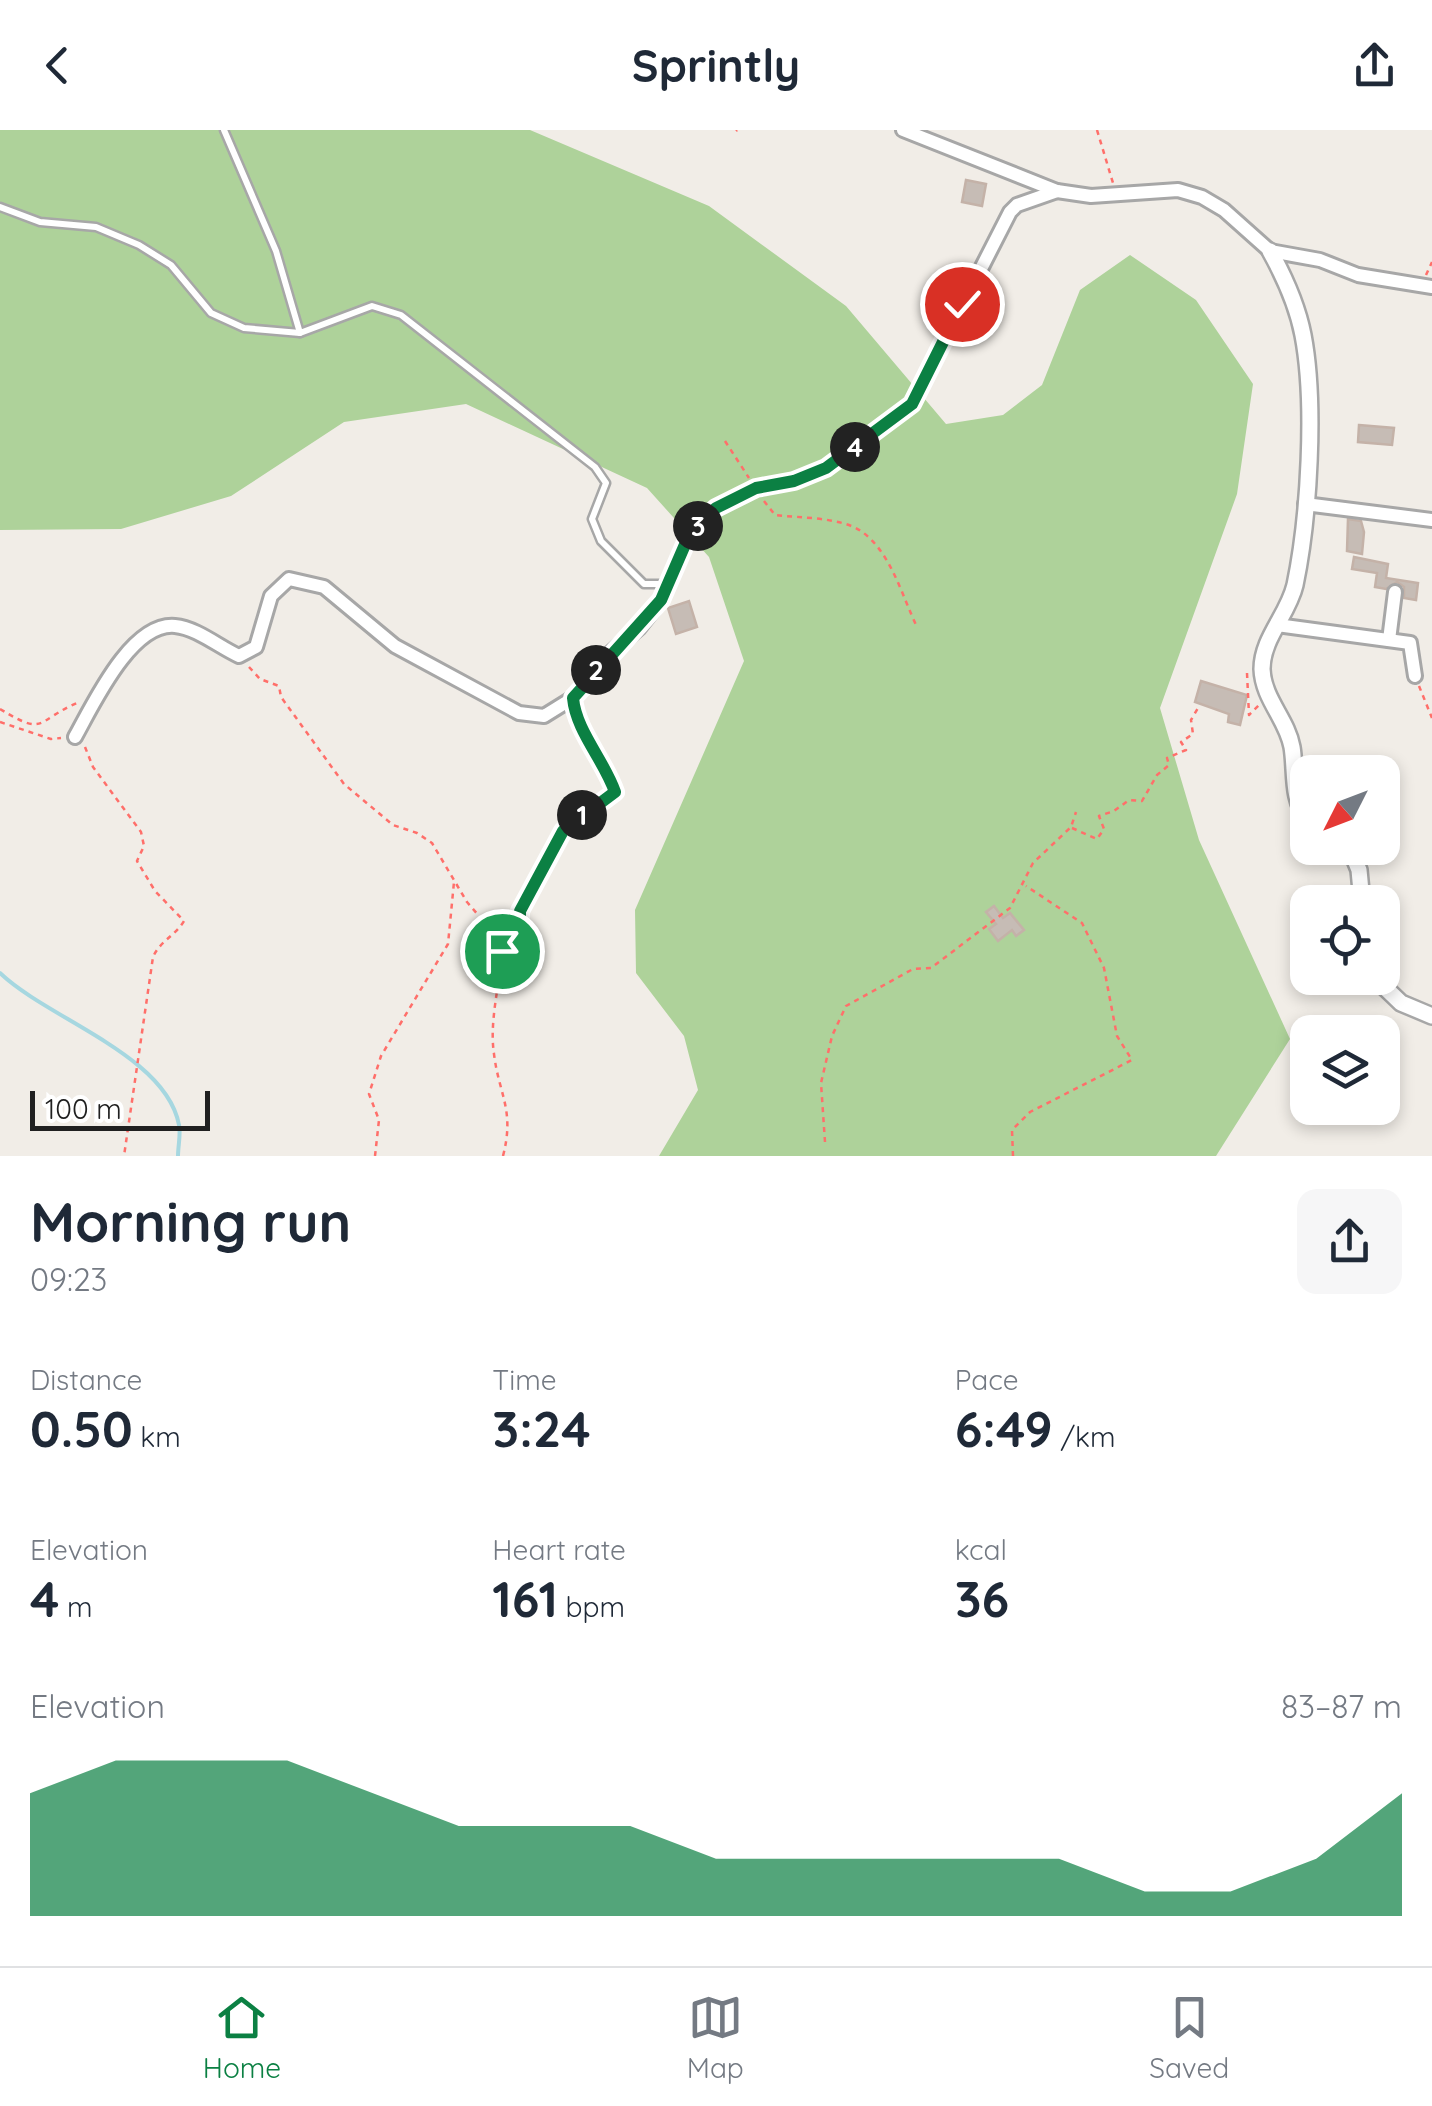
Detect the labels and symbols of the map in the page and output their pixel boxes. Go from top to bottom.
pin [920,262,1005,347]
pin: 4 [830,422,880,472]
pin: 3 [673,501,723,551]
pin: 2 [571,645,621,695]
north arrow [1290,755,1400,865]
pin: 1 [557,790,607,840]
pin [460,909,545,994]
scale bar [30,1086,210,1130]

